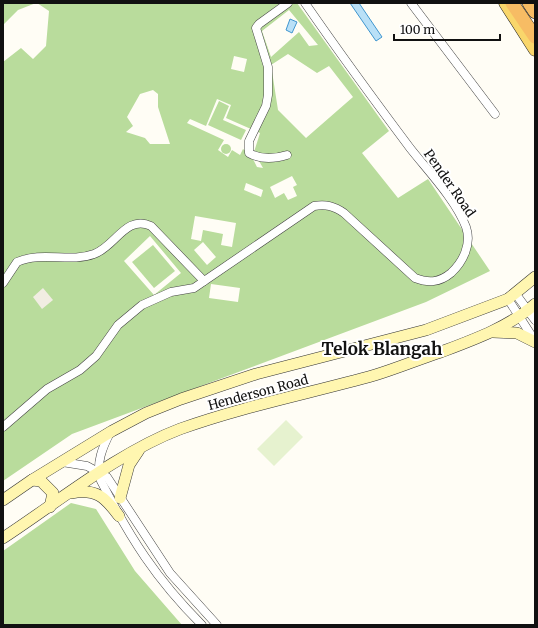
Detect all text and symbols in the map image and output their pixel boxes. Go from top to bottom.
scale bar [394,16,500,42]
text: 100 m [400,22,435,37]
street label: Pender Road [420,146,479,221]
district label: Telok Blangah [322,338,443,360]
street label: Henderson Road [206,371,310,414]

